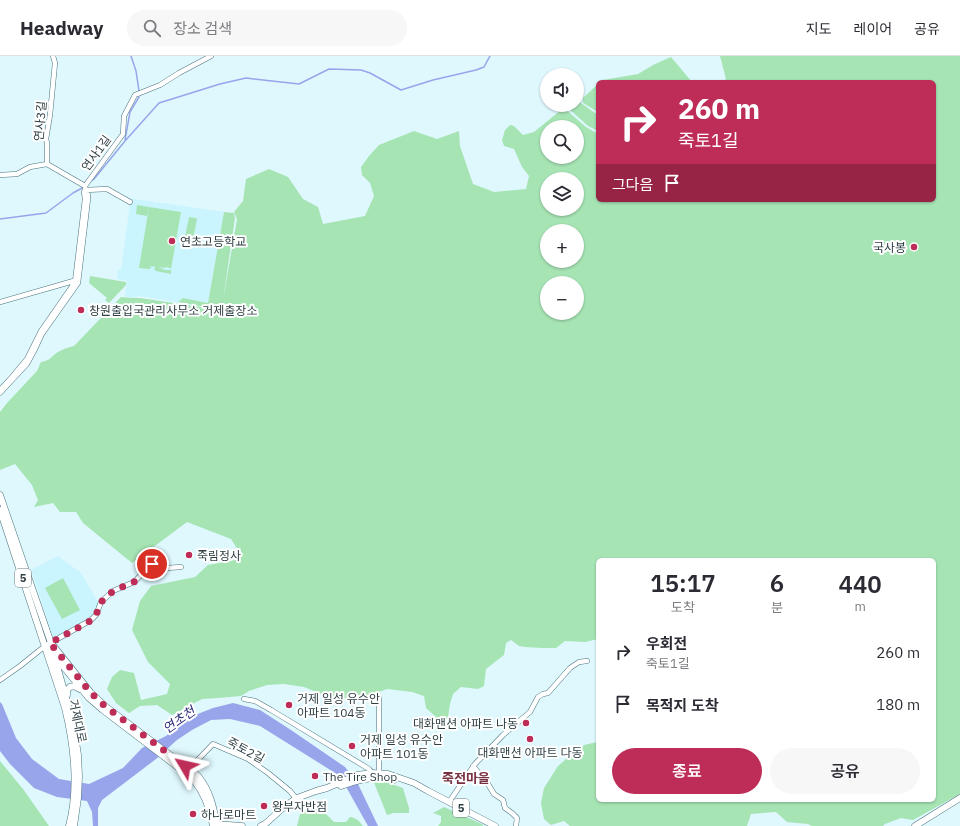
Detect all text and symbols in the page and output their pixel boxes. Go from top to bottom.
search box [127,10,407,46]
text: Headway [20,16,103,40]
icon: search [141,17,163,39]
text: 장소 검색 [173,19,232,38]
text: 지도 [806,20,832,38]
text: 레이어 [854,20,892,38]
text: 공유 [914,20,940,38]
map controls [540,68,584,320]
button: sound [540,68,584,112]
text: 260 m [678,90,760,127]
icon: right [612,96,664,148]
street label: 연사3길 [31,100,49,142]
button: search [540,120,584,164]
text: 죽토1길 [678,129,738,152]
street label: 연사1길 [78,132,114,174]
button: layers [540,172,584,216]
icon: arrive [661,172,683,194]
text: 그다음 [612,175,653,194]
button: + [540,224,584,268]
place label: 연초고등학교 [180,234,246,249]
marker: 연초고등학교 [167,236,177,246]
place label: 국사봉 [873,240,906,255]
marker: 국사봉 [909,242,919,252]
button: − [540,276,584,320]
place label: 창원출입국관리사무소 거제출장소 [89,303,257,318]
marker: 창원출입국관리사무소 거제출장소 [76,305,86,315]
pin [135,547,169,581]
place label: 죽림정사 [197,548,241,563]
marker: 죽림정사 [184,550,194,560]
icon: arrive [141,553,163,575]
text: 15:17 [650,567,716,599]
text: 6 [770,567,784,599]
text: 440 [839,568,882,600]
road number: 5 [15,569,31,587]
text: m [854,598,866,615]
text: 도착 [671,599,695,616]
text: 분 [771,599,783,616]
text: 우회전 [646,634,687,653]
icon: right [612,641,634,663]
text: 260 m [876,643,920,662]
text: 죽토1길 [646,655,690,672]
place label: 거제 일성 유수안 아파트 104동 [297,691,380,720]
icon: arrive [612,693,634,715]
text: 180 m [876,695,920,714]
text: 목적지 도착 [646,696,719,715]
street label: 거제대로 [66,698,90,744]
marker: 거제 일성 유수안 아파트 104동 [284,700,294,710]
water label: 연초천 [159,702,199,737]
place label: 대화맨션 아파트 나동 [413,716,518,731]
marker: 대화맨션 아파트 나동 [521,718,531,728]
place label: 거제 일성 유수안 아파트 101동 [360,732,443,761]
street label: 죽토2길 [225,734,267,766]
marker: 대화맨션 아파트 다동 [525,734,535,744]
marker: 거제 일성 유수안 아파트 101동 [347,741,357,751]
position arrow [164,745,206,787]
place label: 대화맨션 아파트 다동 [477,745,583,760]
button: 종료 [612,748,762,794]
button: 공유 [770,748,920,794]
place label: The Tire Shop [323,769,397,784]
district label: 죽전마을 [442,770,490,787]
marker: The Tire Shop [310,771,320,781]
place label: 왕부자반점 [272,799,327,814]
road number: 5 [453,799,469,817]
marker: 왕부자반점 [259,801,269,811]
place label: 하나로마트 [201,807,256,822]
marker: 하나로마트 [188,809,198,819]

